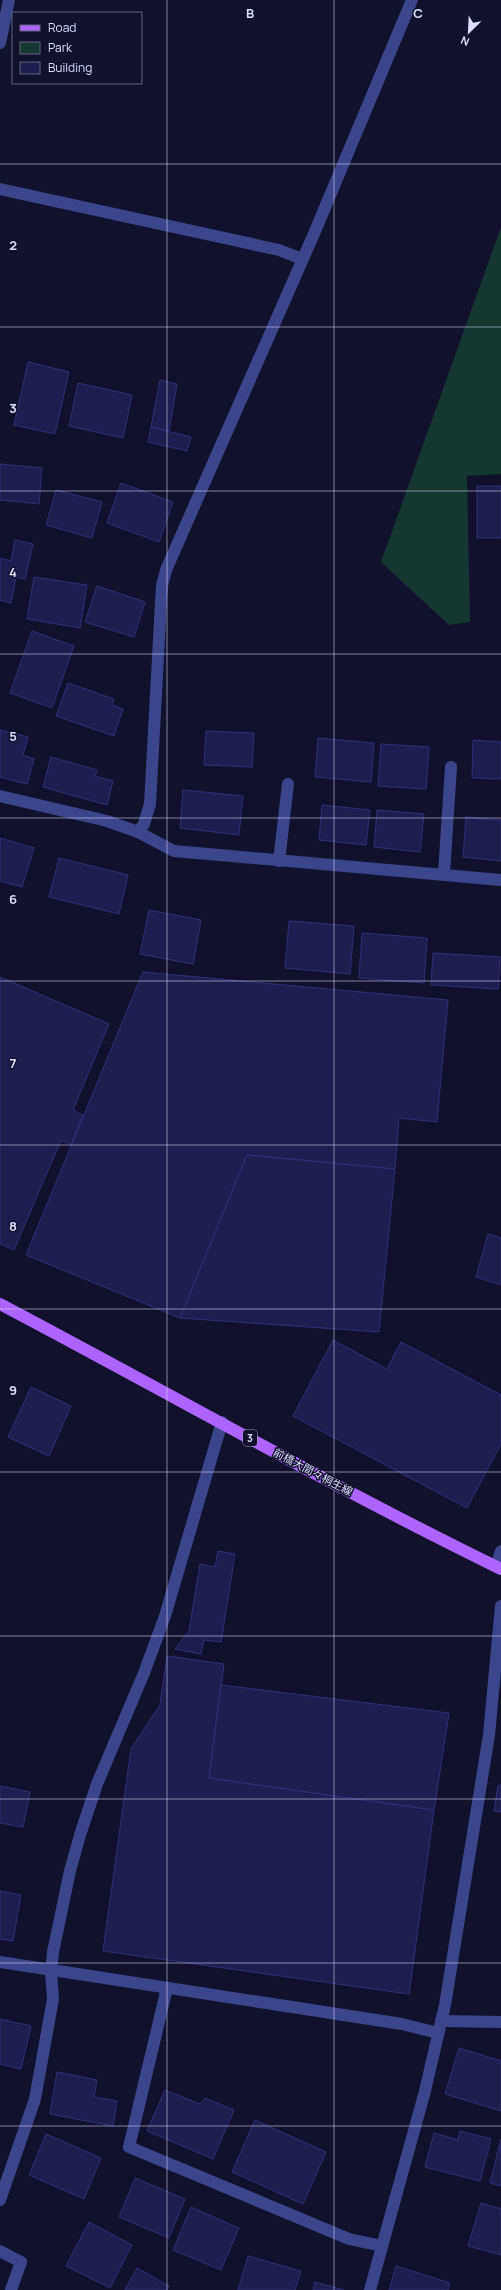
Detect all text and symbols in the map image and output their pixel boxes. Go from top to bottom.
text: B [246,4,254,22]
text: C [413,4,423,22]
legend [12,12,142,84]
north arrow [449,12,489,52]
text: Road [48,19,76,36]
text: N [458,33,471,50]
text: Park [48,39,73,56]
text: Building [48,59,92,76]
text: 2 [9,236,17,254]
text: 3 [9,399,17,417]
text: 4 [9,563,17,581]
text: 5 [9,727,17,745]
text: 6 [9,890,17,908]
text: 7 [10,1054,17,1072]
text: 8 [9,1217,17,1235]
text: 9 [9,1381,17,1399]
road number: 3 [243,1430,257,1446]
street label: 前橋大間々桐生線 [271,1444,356,1499]

